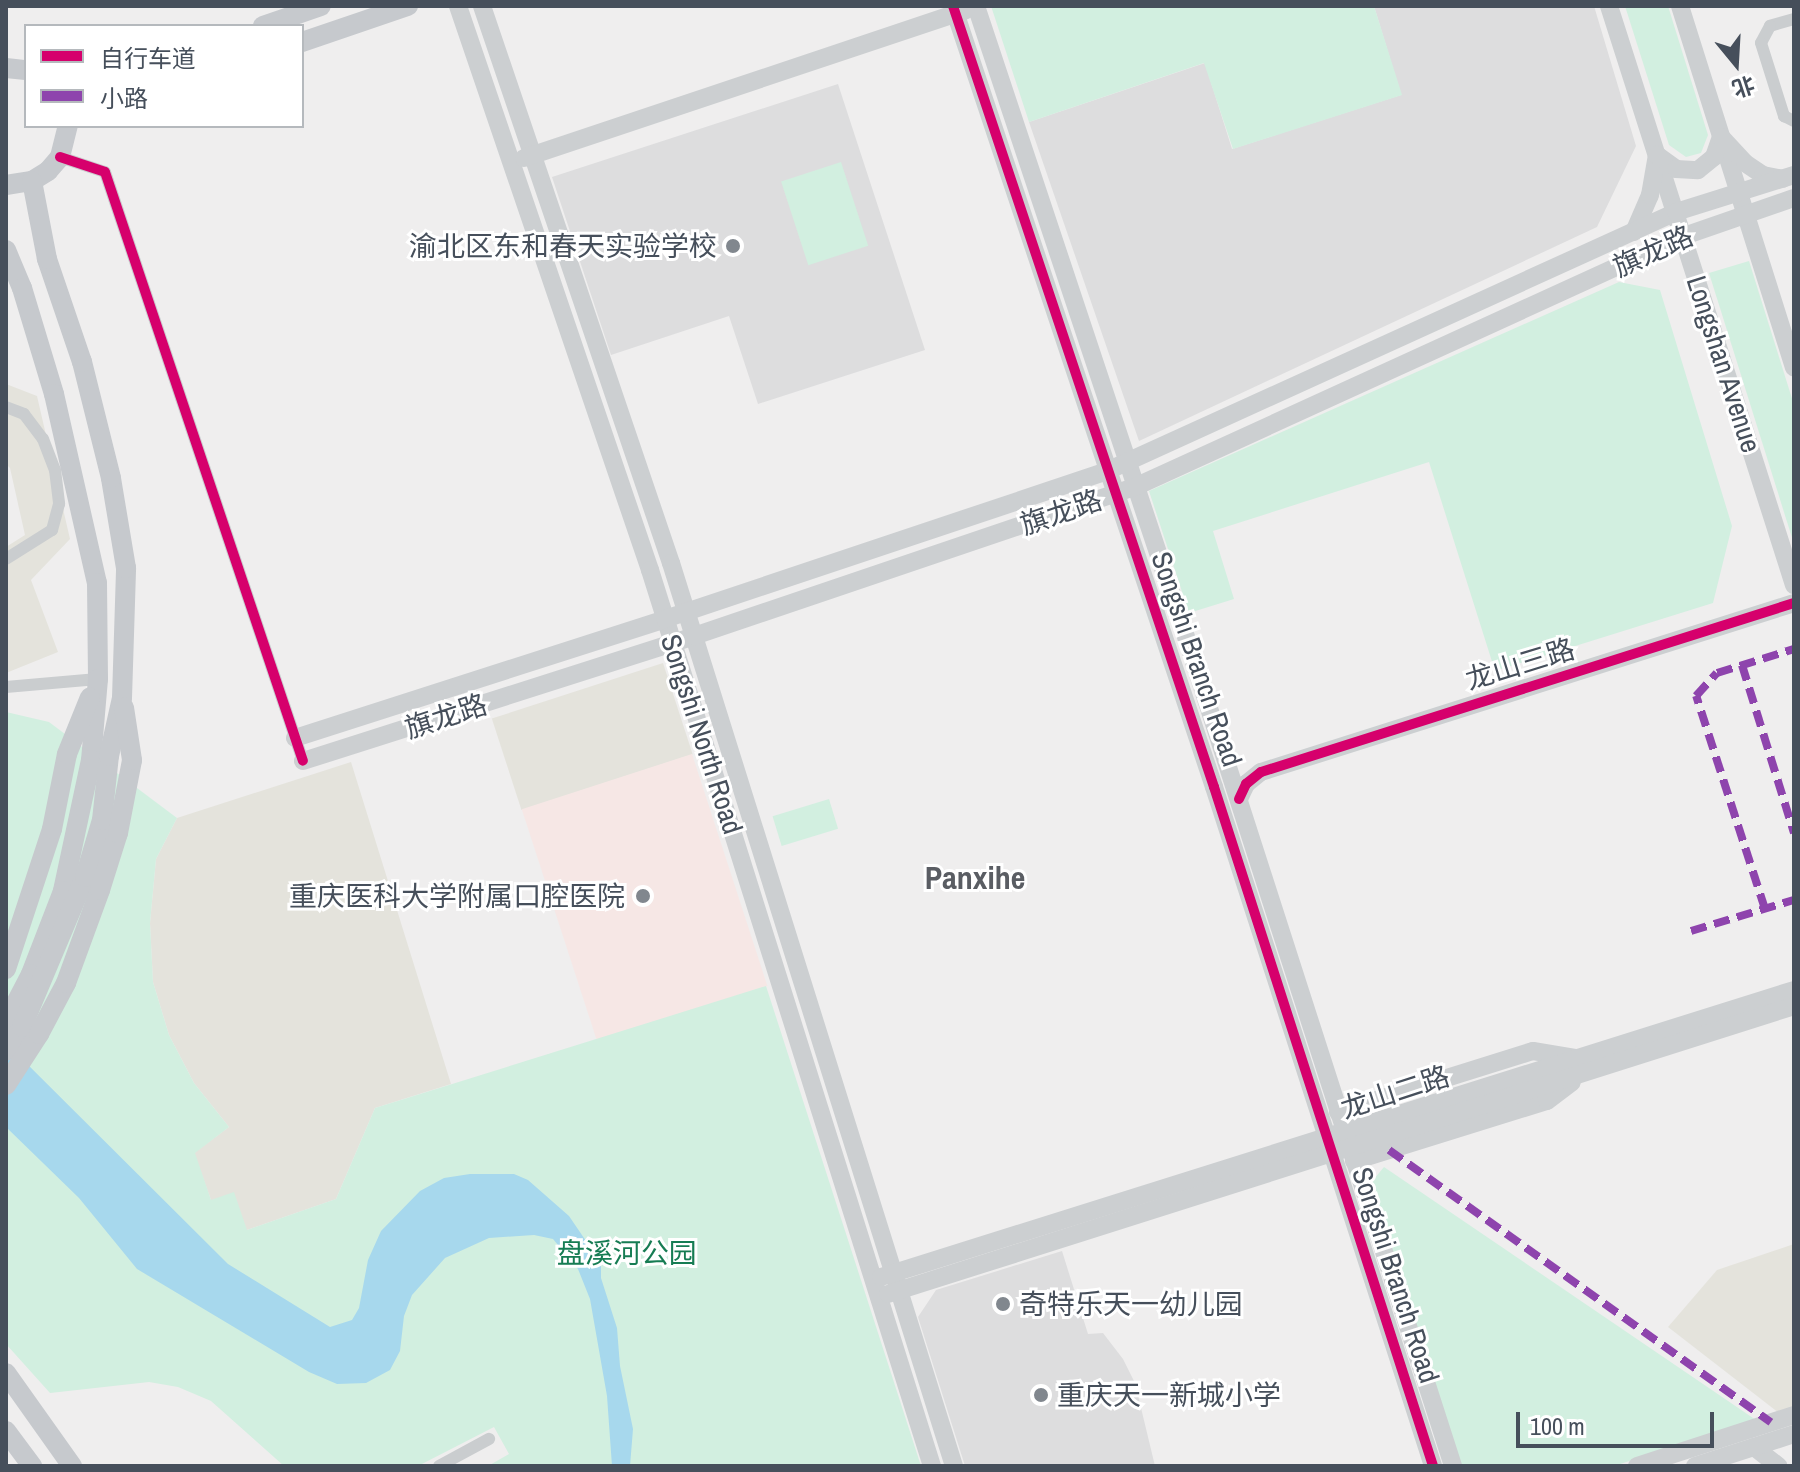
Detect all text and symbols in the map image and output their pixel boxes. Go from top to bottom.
legend [24,24,304,128]
north arrow [1696,24,1776,104]
text: 自行车道 [100,42,196,74]
text: 北 [1728,69,1759,104]
text: 小路 [100,82,148,114]
street label: 旗龙路 [1608,219,1698,283]
place label: 渝北区东和春天实验学校 [409,229,717,263]
marker: 渝北区东和春天实验学校 [724,237,742,255]
street label: Longshan Avenue [1679,271,1769,457]
street label: 旗龙路 [1016,482,1106,542]
street label: Songshi Branch Road [1145,547,1249,771]
street label: Songshi North Road [654,630,750,838]
street label: 龙山三路 [1462,632,1578,696]
street label: 旗龙路 [401,687,491,745]
district label: Panxihe [925,859,1025,897]
place label: 重庆医科大学附属口腔医院 [289,879,625,913]
marker: 重庆医科大学附属口腔医院 [632,885,654,907]
street label: 龙山二路 [1337,1059,1453,1125]
street label: Songshi Branch Road [1345,1163,1447,1387]
park label: 盘溪河公园 [557,1236,697,1270]
place label: 奇特乐天一幼儿园 [1019,1287,1243,1321]
marker: 奇特乐天一幼儿园 [994,1295,1012,1313]
place label: 重庆天一新城小学 [1057,1378,1281,1412]
marker: 重庆天一新城小学 [1032,1386,1050,1404]
scale bar [1520,1396,1718,1446]
text: 100 m [1530,1410,1585,1442]

